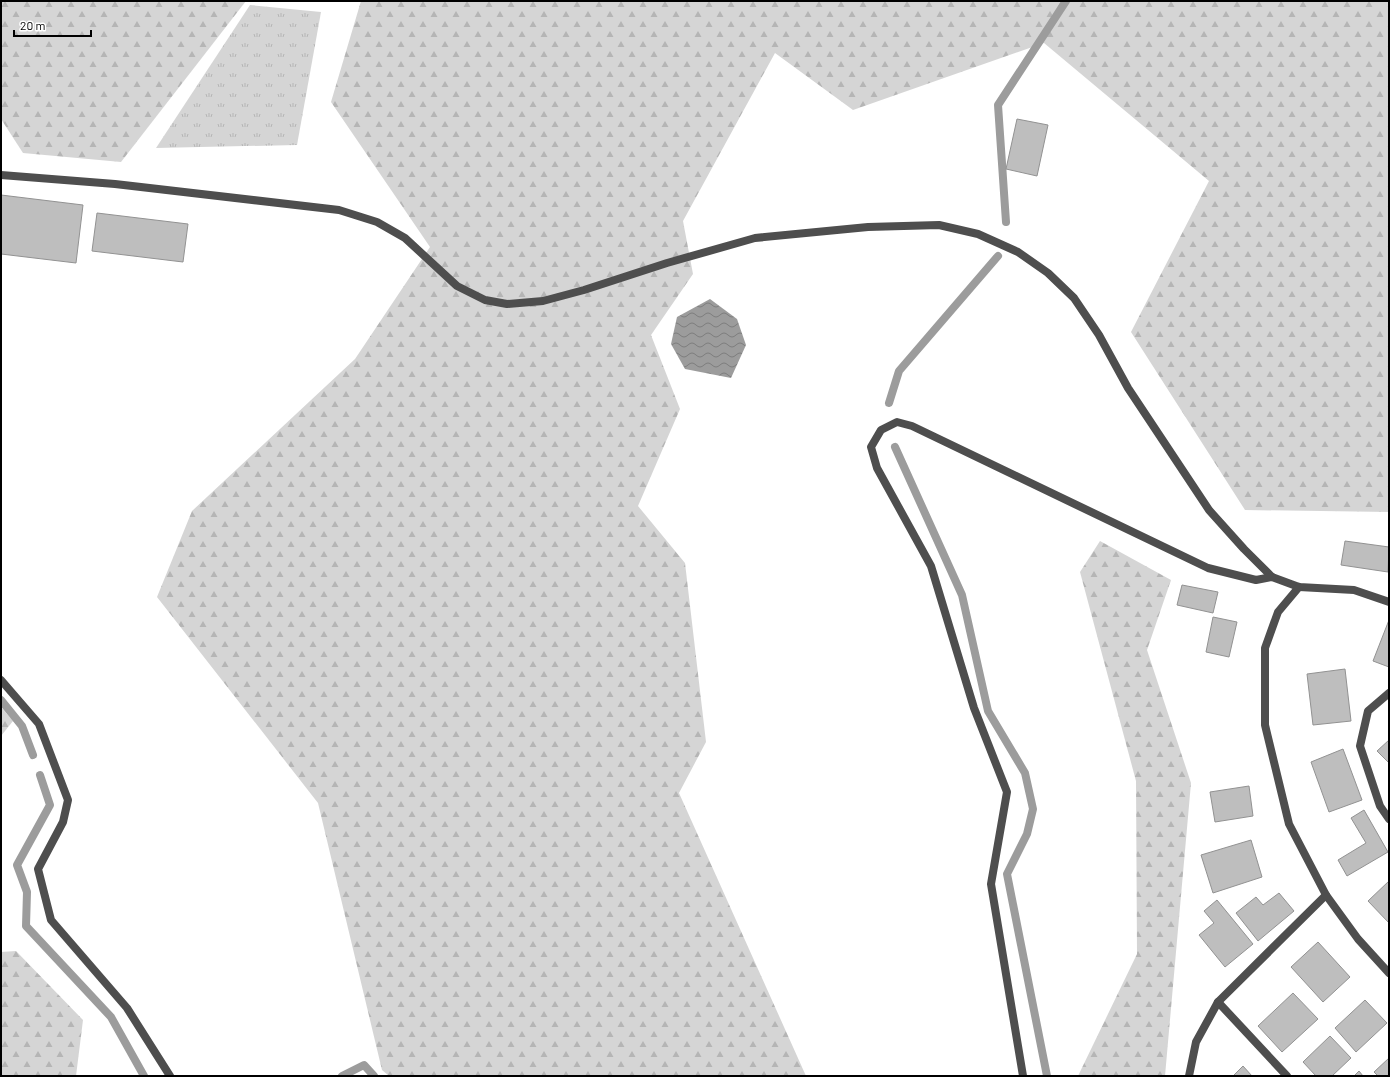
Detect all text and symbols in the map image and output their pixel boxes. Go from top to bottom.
scale bar [14,12,91,38]
text: 20 m [20,18,46,32]

